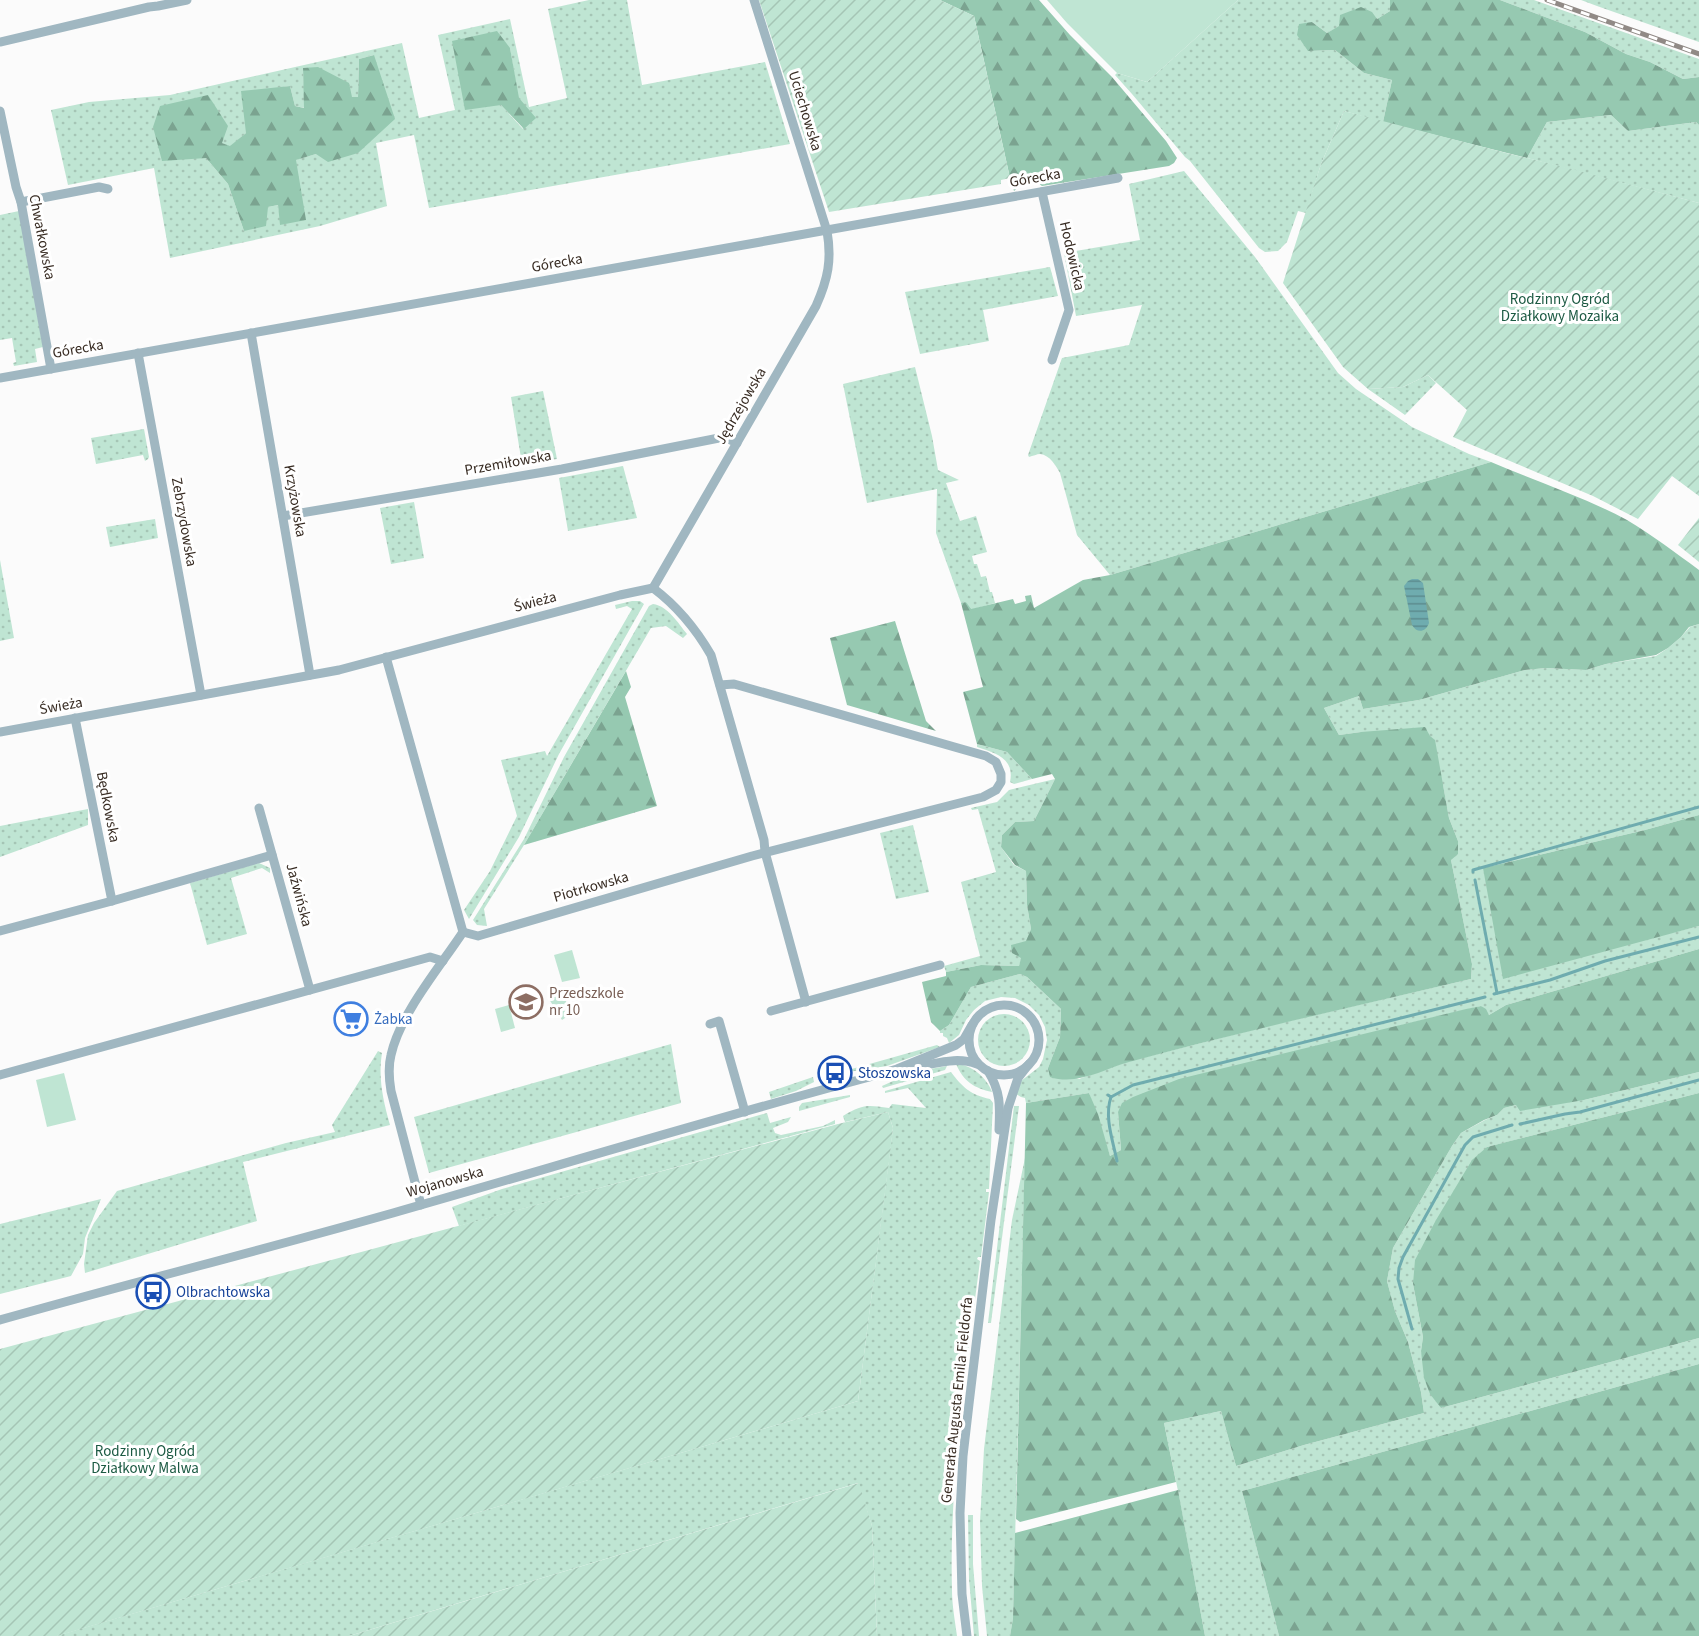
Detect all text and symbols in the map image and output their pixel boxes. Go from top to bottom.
street label: Uciechowska [783,68,827,154]
street label: Górecka [1008,163,1062,193]
street label: Chwałkowska [23,193,61,281]
street label: Hodowicka [1054,219,1090,293]
street label: Górecka [530,248,584,278]
park label: Rodzinny Ogród Działkowy Mozaika [1501,289,1619,327]
street label: Górecka [51,334,105,364]
street label: Jędrzejowska [711,364,771,448]
street label: Przemiłowska [463,445,553,481]
street label: Krzyżowska [278,463,312,539]
street label: Zebrzydowska [166,476,202,568]
street label: Świeża [511,586,559,618]
street label: Świeża [38,692,84,720]
street label: Będkowska [91,770,125,844]
street label: Jaźwińska [280,861,318,929]
street label: Piotrkowska [551,866,631,908]
place label: Przedszkole nr 10 [549,983,624,1021]
school or university icon: Przedszkole nr 10 [508,984,544,1020]
supermarket icon: Żabka [333,1001,369,1037]
place label: Żabka [374,1009,413,1030]
bus stop icon: Stoszowska [817,1055,853,1091]
place label: Stoszowska [858,1063,931,1084]
street label: Wojanowska [404,1161,486,1203]
bus stop icon: Olbrachtowska [135,1274,171,1310]
place label: Olbrachtowska [176,1282,270,1303]
street label: Generała Augusta Emila Fieldorfa [936,1296,978,1504]
park label: Rodzinny Ogród Działkowy Malwa [91,1441,199,1479]

